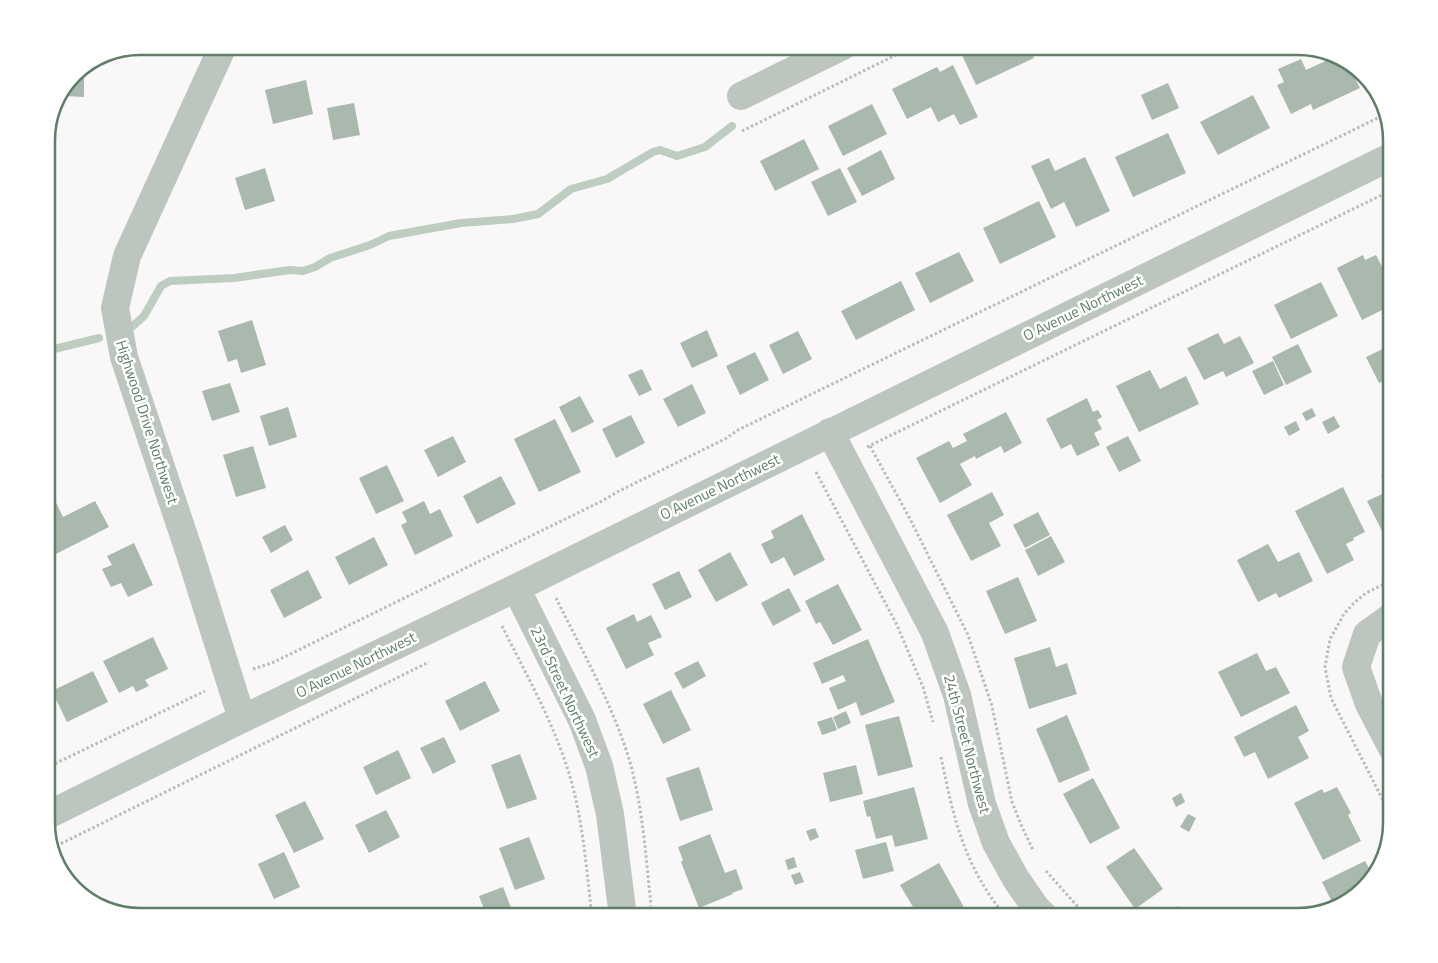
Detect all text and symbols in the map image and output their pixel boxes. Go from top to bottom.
street label: O Avenue Northwest [1019,268,1147,347]
street label: Highwood Drive Northwest [110,337,185,508]
street label: O Avenue Northwest [656,447,784,526]
street label: 23rd Street Northwest [525,622,606,762]
street label: O Avenue Northwest [292,625,420,704]
street label: 24th Street Northwest [938,672,997,817]

